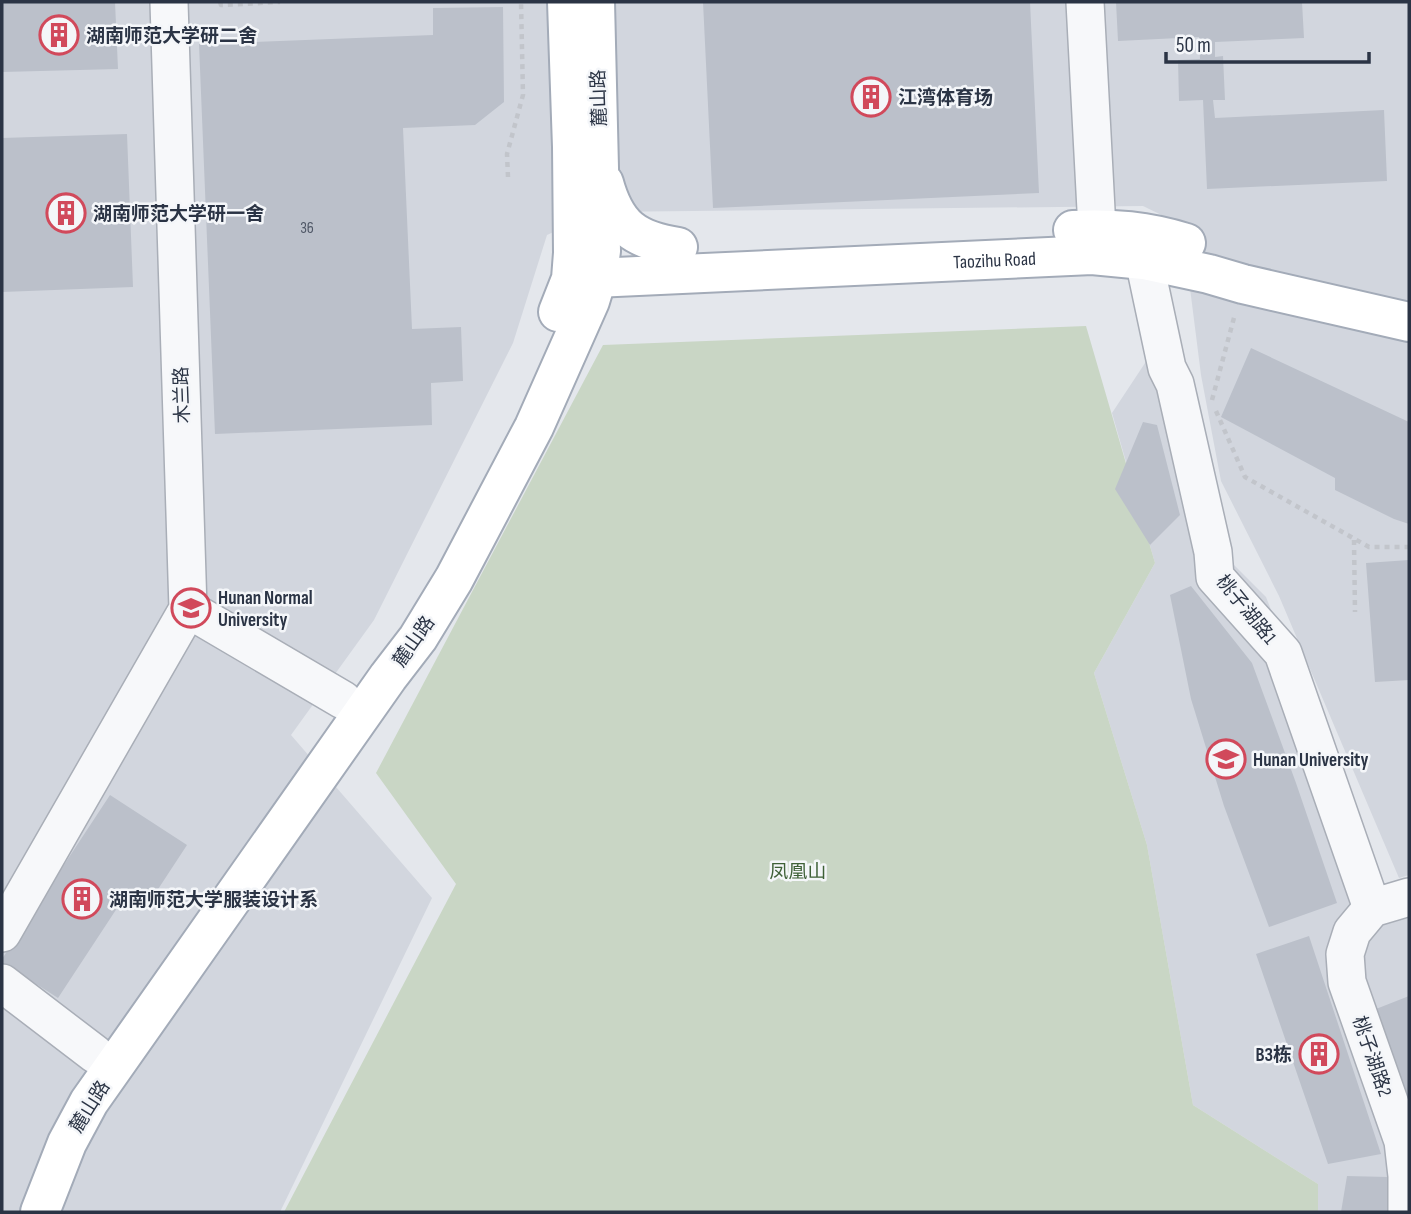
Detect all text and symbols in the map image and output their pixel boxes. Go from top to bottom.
building icon: 湖南师范大学研二舍 [38,14,80,56]
scale bar [1166,21,1369,65]
place label: 湖南师范大学研二舍 [86,25,257,48]
text: 50 m [1176,33,1211,58]
street label: 麓山路 [587,69,612,127]
building icon: 江湾体育场 [850,76,892,118]
place label: 江湾体育场 [898,87,993,110]
building icon: 湖南师范大学研一舍 [45,192,87,234]
place label: 湖南师范大学研一舍 [93,203,264,226]
house number: 36 [300,219,314,238]
street label: Taozihu Road [953,248,1036,274]
street label: 木兰路 [170,366,195,424]
street label: 桃子湖路1 [1211,571,1281,650]
school or university icon: Hunan Normal University [170,587,212,629]
place label: Hunan Normal University [218,587,313,632]
street label: 麓山路 [388,612,440,672]
school or university icon: Hunan University [1205,738,1247,780]
place label: Hunan University [1253,749,1368,772]
park label: 凤凰山 [769,861,827,884]
building icon: 湖南师范大学服装设计系 [61,878,103,920]
place label: 湖南师范大学服装设计系 [109,889,318,912]
street label: 桃子湖路2 [1347,1013,1396,1100]
building icon: B3栋 [1298,1033,1340,1075]
place label: B3栋 [1255,1044,1292,1067]
street label: 麓山路 [65,1077,115,1137]

